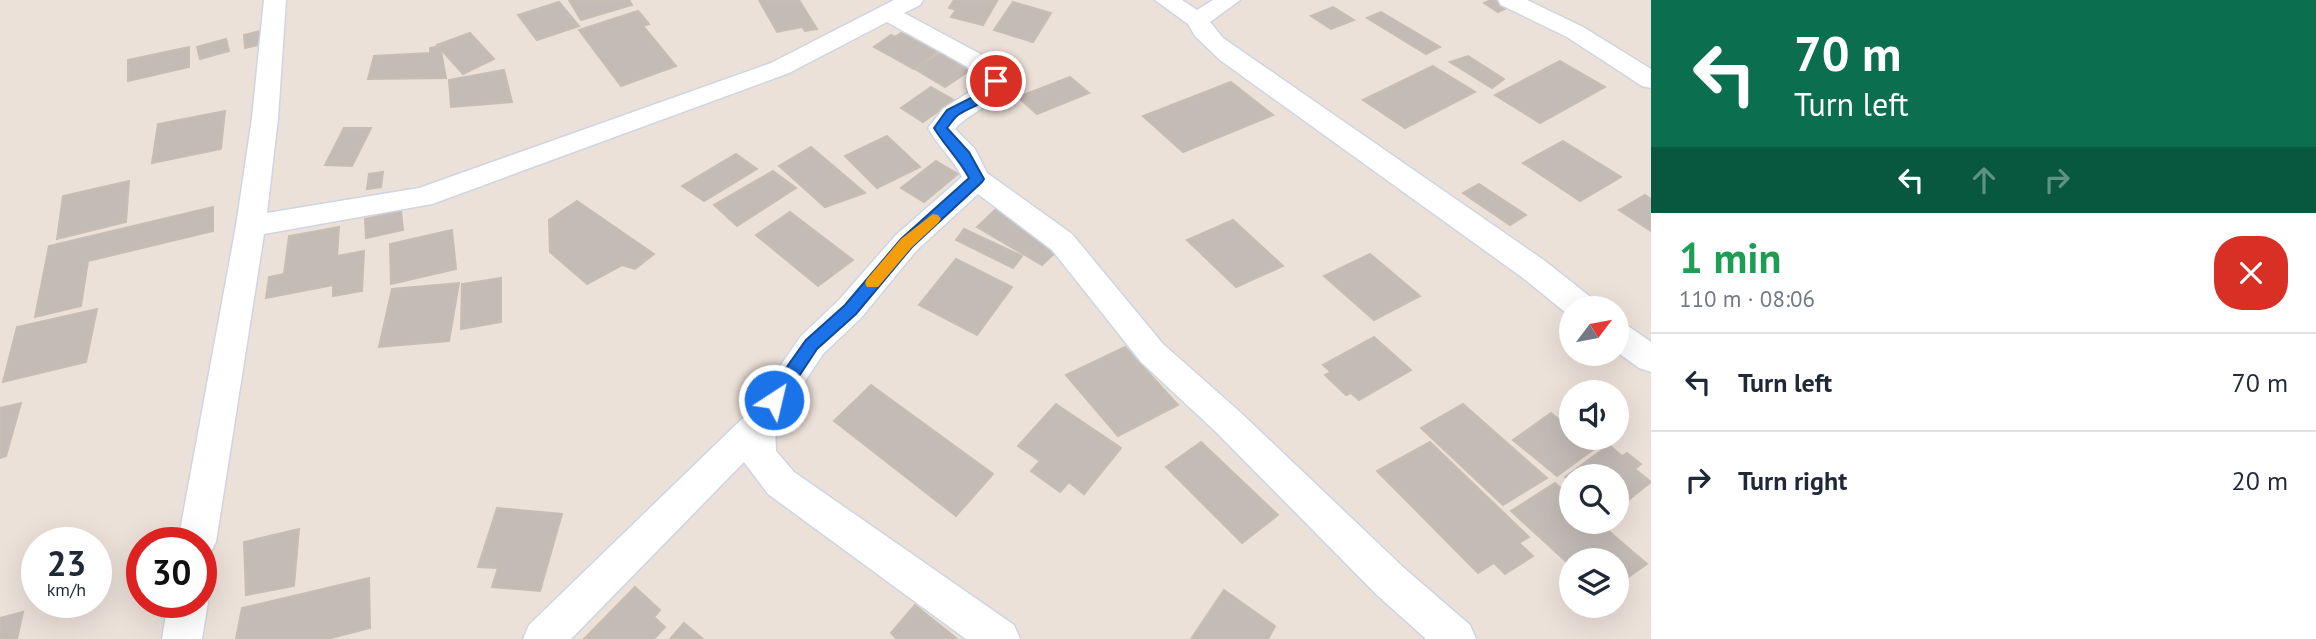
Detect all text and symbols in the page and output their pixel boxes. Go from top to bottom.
text: 70 m [1794,21,1901,85]
icon: left [1679,28,1770,119]
pin [966,51,1026,111]
icon: arrive [977,62,1015,100]
text: Turn left [1794,83,1909,125]
icon: left [1892,161,1930,199]
icon: ahead [1965,161,2003,199]
icon: right [2038,161,2076,199]
text: 1 min [1679,230,1781,285]
button: close [2214,236,2288,310]
text: 110 m · 08:06 [1679,284,1815,313]
north arrow [1559,296,1629,366]
map controls [1559,296,1629,618]
position arrow [737,363,811,437]
icon: left [1679,363,1717,401]
text: Turn left [1738,366,1832,399]
text: 70 m [2232,366,2288,399]
button: sound [1559,380,1629,450]
icon: right [1679,461,1717,499]
button: search [1559,464,1629,534]
text: Turn right [1738,464,1847,497]
text: 20 m [2232,464,2288,497]
speed limit sign: 30 [126,527,217,618]
text: 23 [47,540,86,586]
button: layers [1559,548,1629,618]
text: km/h [47,578,86,601]

